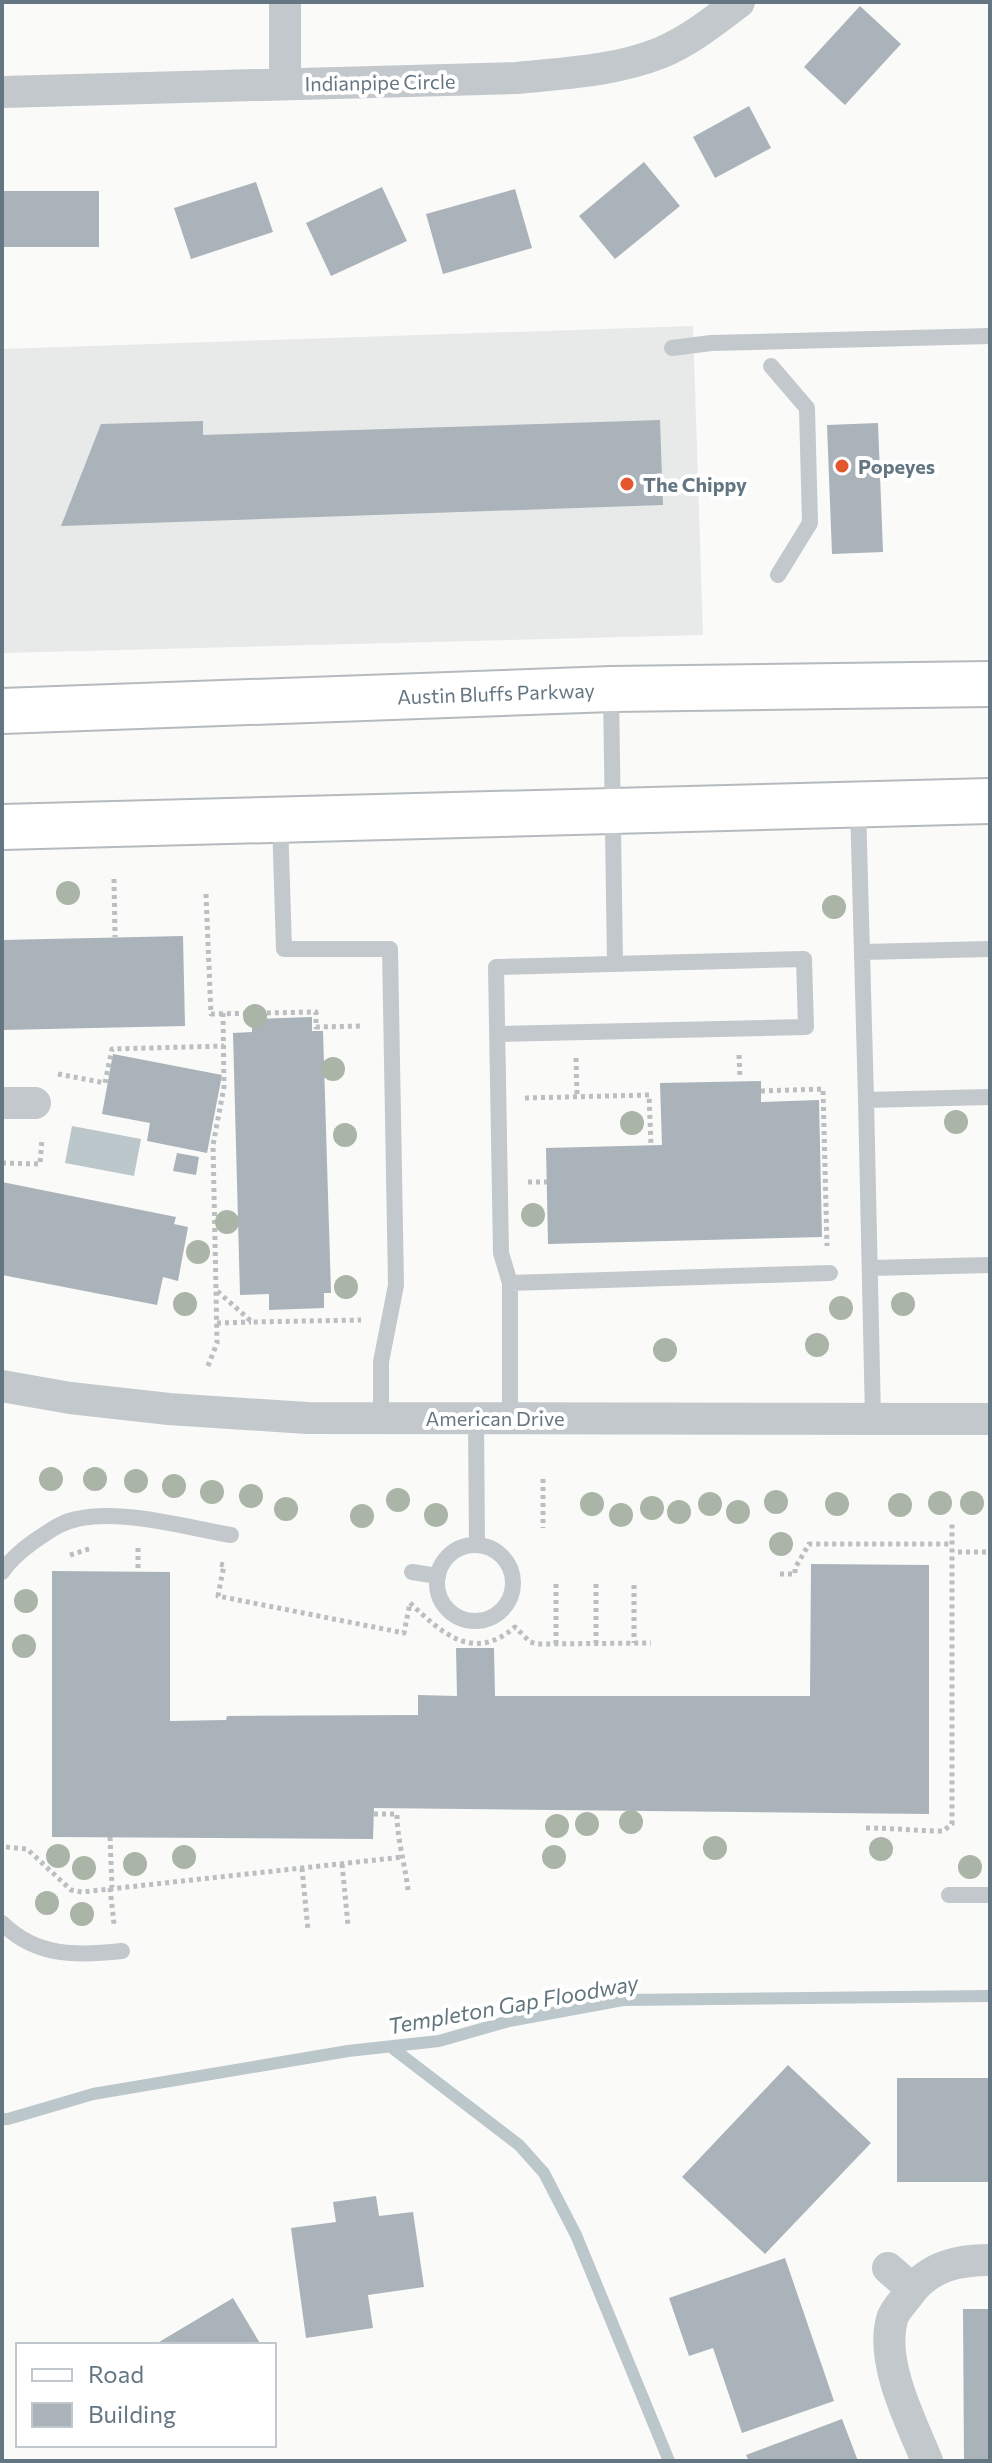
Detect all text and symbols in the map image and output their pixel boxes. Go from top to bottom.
street label: Indianpipe Circle [304,69,456,95]
place label: Popeyes [858,454,935,478]
marker: Popeyes [833,457,851,475]
place label: The Chippy [643,472,747,496]
marker: The Chippy [618,475,636,493]
street label: Austin Bluffs Parkway [397,678,595,708]
street label: American Drive [426,1406,564,1430]
water label: Templeton Gap Floodway [386,1969,641,2039]
legend [16,2343,276,2447]
text: Road [88,2359,144,2388]
text: Building [88,2399,176,2428]

